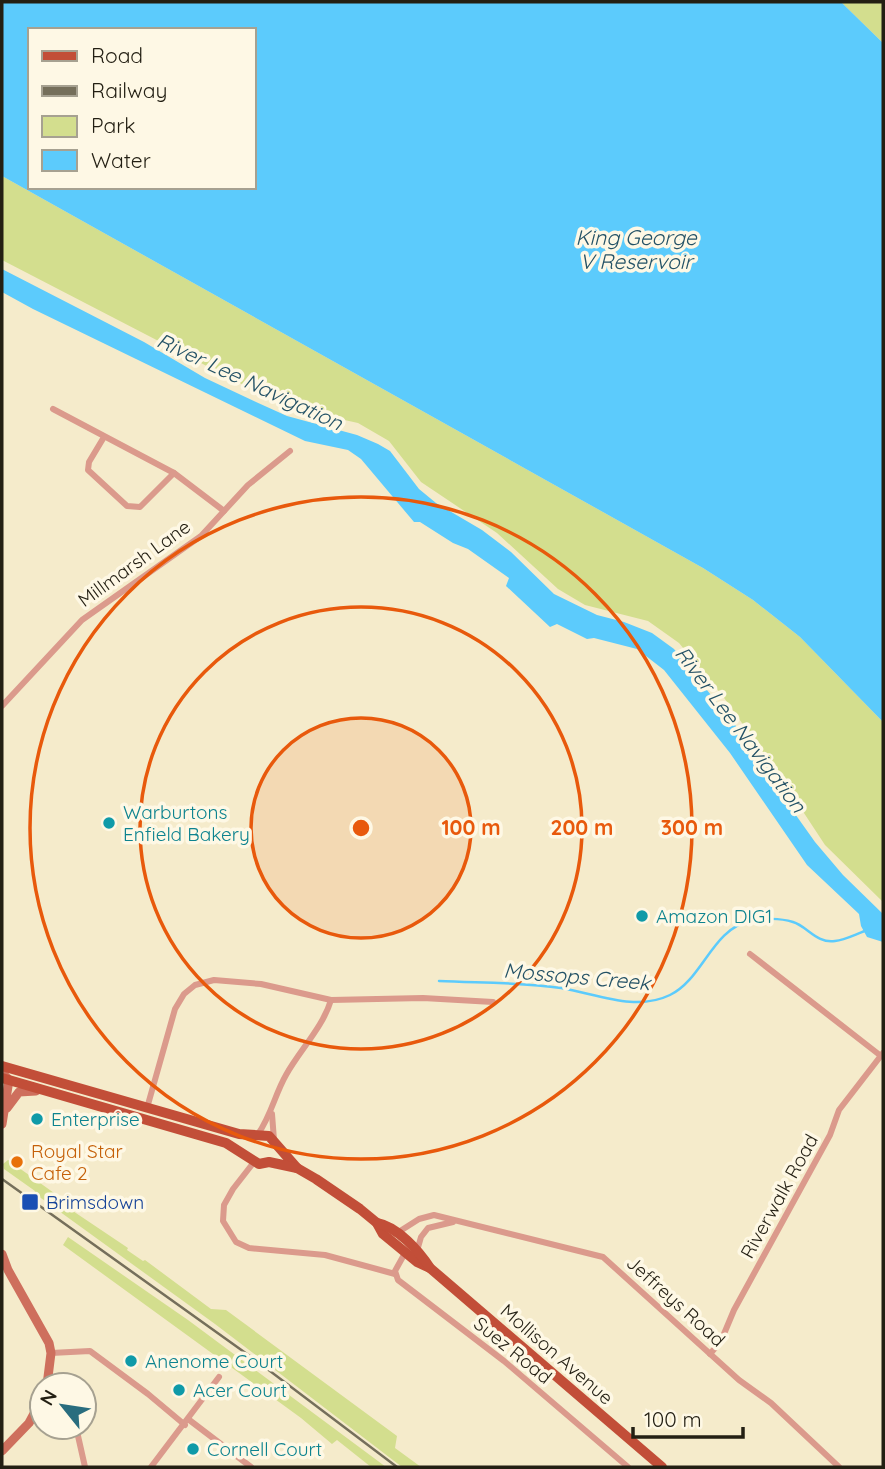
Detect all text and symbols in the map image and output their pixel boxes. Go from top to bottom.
legend [28,28,256,189]
text: Road [91,42,143,68]
text: Railway [91,77,167,103]
text: Park [91,112,135,138]
text: Water [91,147,151,173]
water label: King George V Reservoir [575,224,698,274]
water label: River Lee Navigation [153,327,348,436]
street label: Millmarsh Lane [73,514,195,612]
water label: River Lee Navigation [670,641,813,818]
place label: Warburtons Enfield Bakery [123,800,250,846]
text: 100 m [441,814,501,840]
text: 200 m [551,814,613,840]
text: 300 m [661,814,723,840]
marker: Warburtons Enfield Bakery [101,815,117,831]
centre of rings [349,816,373,840]
place label: Amazon DIG1 [656,904,772,928]
marker: Amazon DIG1 [634,908,650,924]
water label: Mossops Creek [503,957,653,996]
place label: Enterprise [51,1107,140,1131]
marker: Enterprise [29,1111,45,1127]
street label: Riverwalk Road [735,1130,823,1262]
place label: Royal Star Cafe 2 [31,1139,124,1185]
marker: Royal Star Cafe 2 [9,1154,25,1170]
place label: Brimsdown [46,1190,144,1214]
marker: Brimsdown [20,1192,40,1212]
street label: Jeffreys Road [622,1250,730,1352]
street label: Mollison Avenue [496,1299,618,1409]
street label: Suez Road [469,1311,557,1389]
place label: Anenome Court [145,1349,283,1373]
marker: Anenome Court [123,1353,139,1369]
north arrow [28,1371,98,1441]
place label: Acer Court [193,1378,287,1402]
marker: Acer Court [171,1382,187,1398]
text: N [34,1385,62,1410]
scale bar [633,1396,743,1440]
text: 100 m [644,1406,702,1432]
place label: Cornell Court [207,1437,322,1461]
marker: Cornell Court [185,1441,201,1457]

